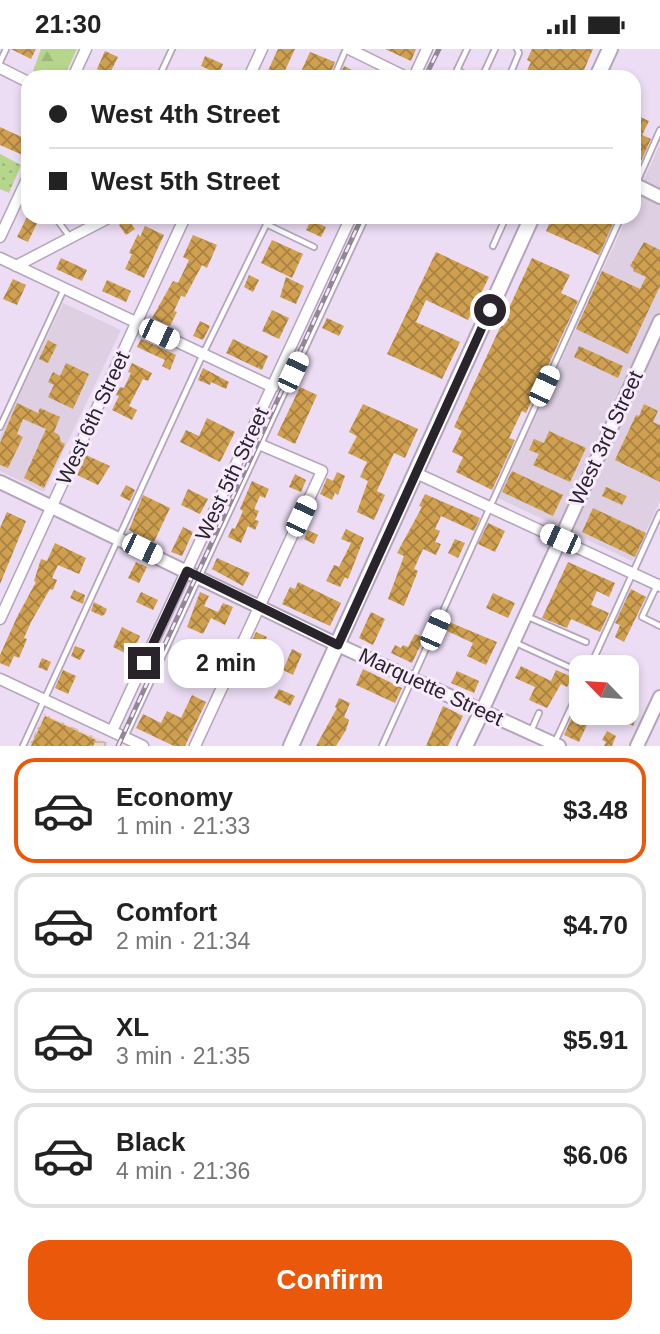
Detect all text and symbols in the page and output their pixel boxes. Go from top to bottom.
text: 21:30 [35,9,102,39]
text: West 4th Street [91,99,280,129]
text: West 5th Street [91,166,280,196]
route start [474,294,506,326]
car [136,316,183,352]
street label: West 6th Street [52,347,134,488]
car [275,349,312,395]
car [526,363,563,409]
street label: West 3rd Street [564,367,647,509]
street label: West 5th Street [191,403,273,544]
car [283,493,320,539]
car [537,521,584,557]
car [119,530,166,568]
car [417,607,454,653]
callout: 2 min [168,639,284,687]
street label: Marquette Street [355,643,507,730]
route end [128,647,160,679]
text: 2 min [196,650,256,676]
north arrow [569,655,639,725]
map controls [569,655,639,725]
icon: car [32,779,95,842]
text: Economy [116,782,233,812]
text: $3.48 [563,795,628,825]
text: 1 min · 21:33 [116,813,250,839]
icon: car [32,894,95,957]
text: Comfort [116,897,217,927]
text: $4.70 [563,910,628,940]
text: 2 min · 21:34 [116,928,250,954]
icon: car [32,1009,95,1072]
text: XL [116,1012,149,1042]
text: $5.91 [563,1025,628,1055]
text: 3 min · 21:35 [116,1043,250,1069]
icon: car [32,1124,95,1187]
text: Black [116,1127,185,1157]
text: $6.06 [563,1140,628,1170]
text: 4 min · 21:36 [116,1158,250,1184]
button: Confirm [28,1240,632,1320]

